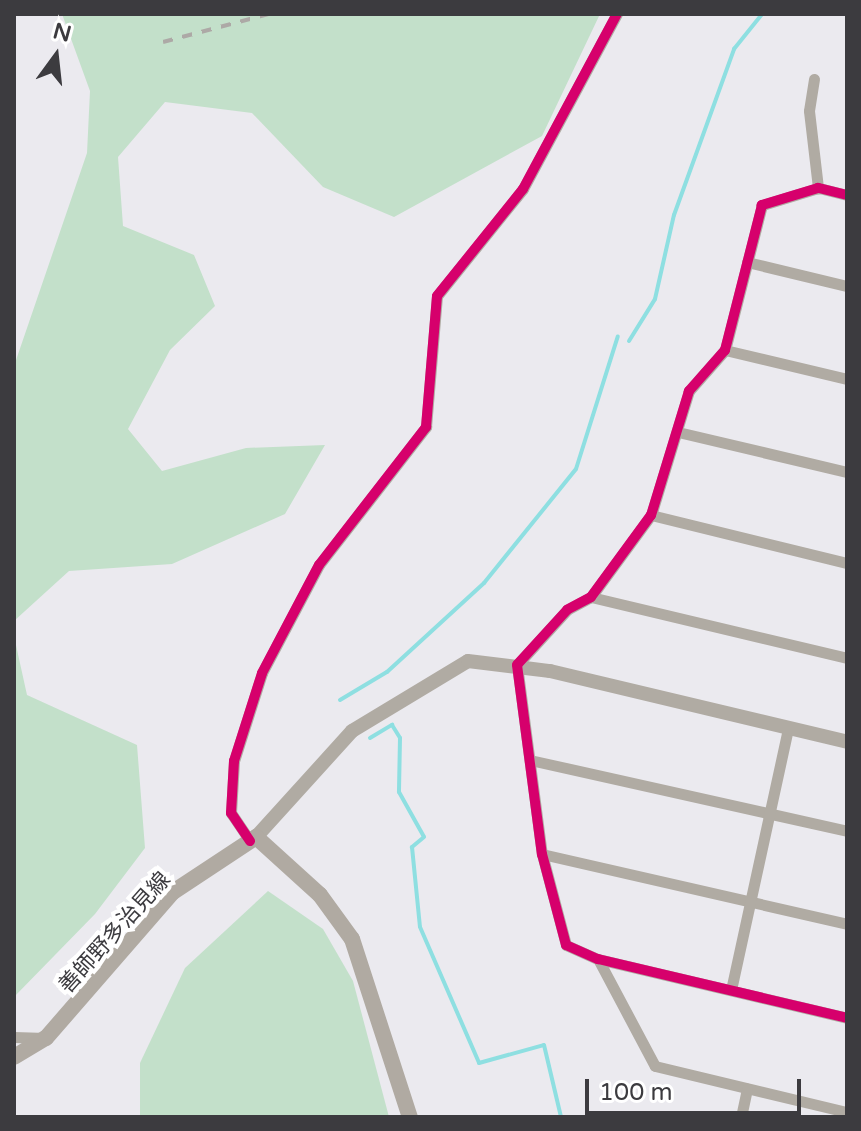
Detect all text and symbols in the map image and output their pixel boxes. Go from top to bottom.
north arrow [16,16,96,96]
text: N [50,18,74,48]
street label: 善師野多治見線 [54,867,176,999]
scale bar [589,1063,805,1113]
text: 100 m [599,1078,673,1107]

